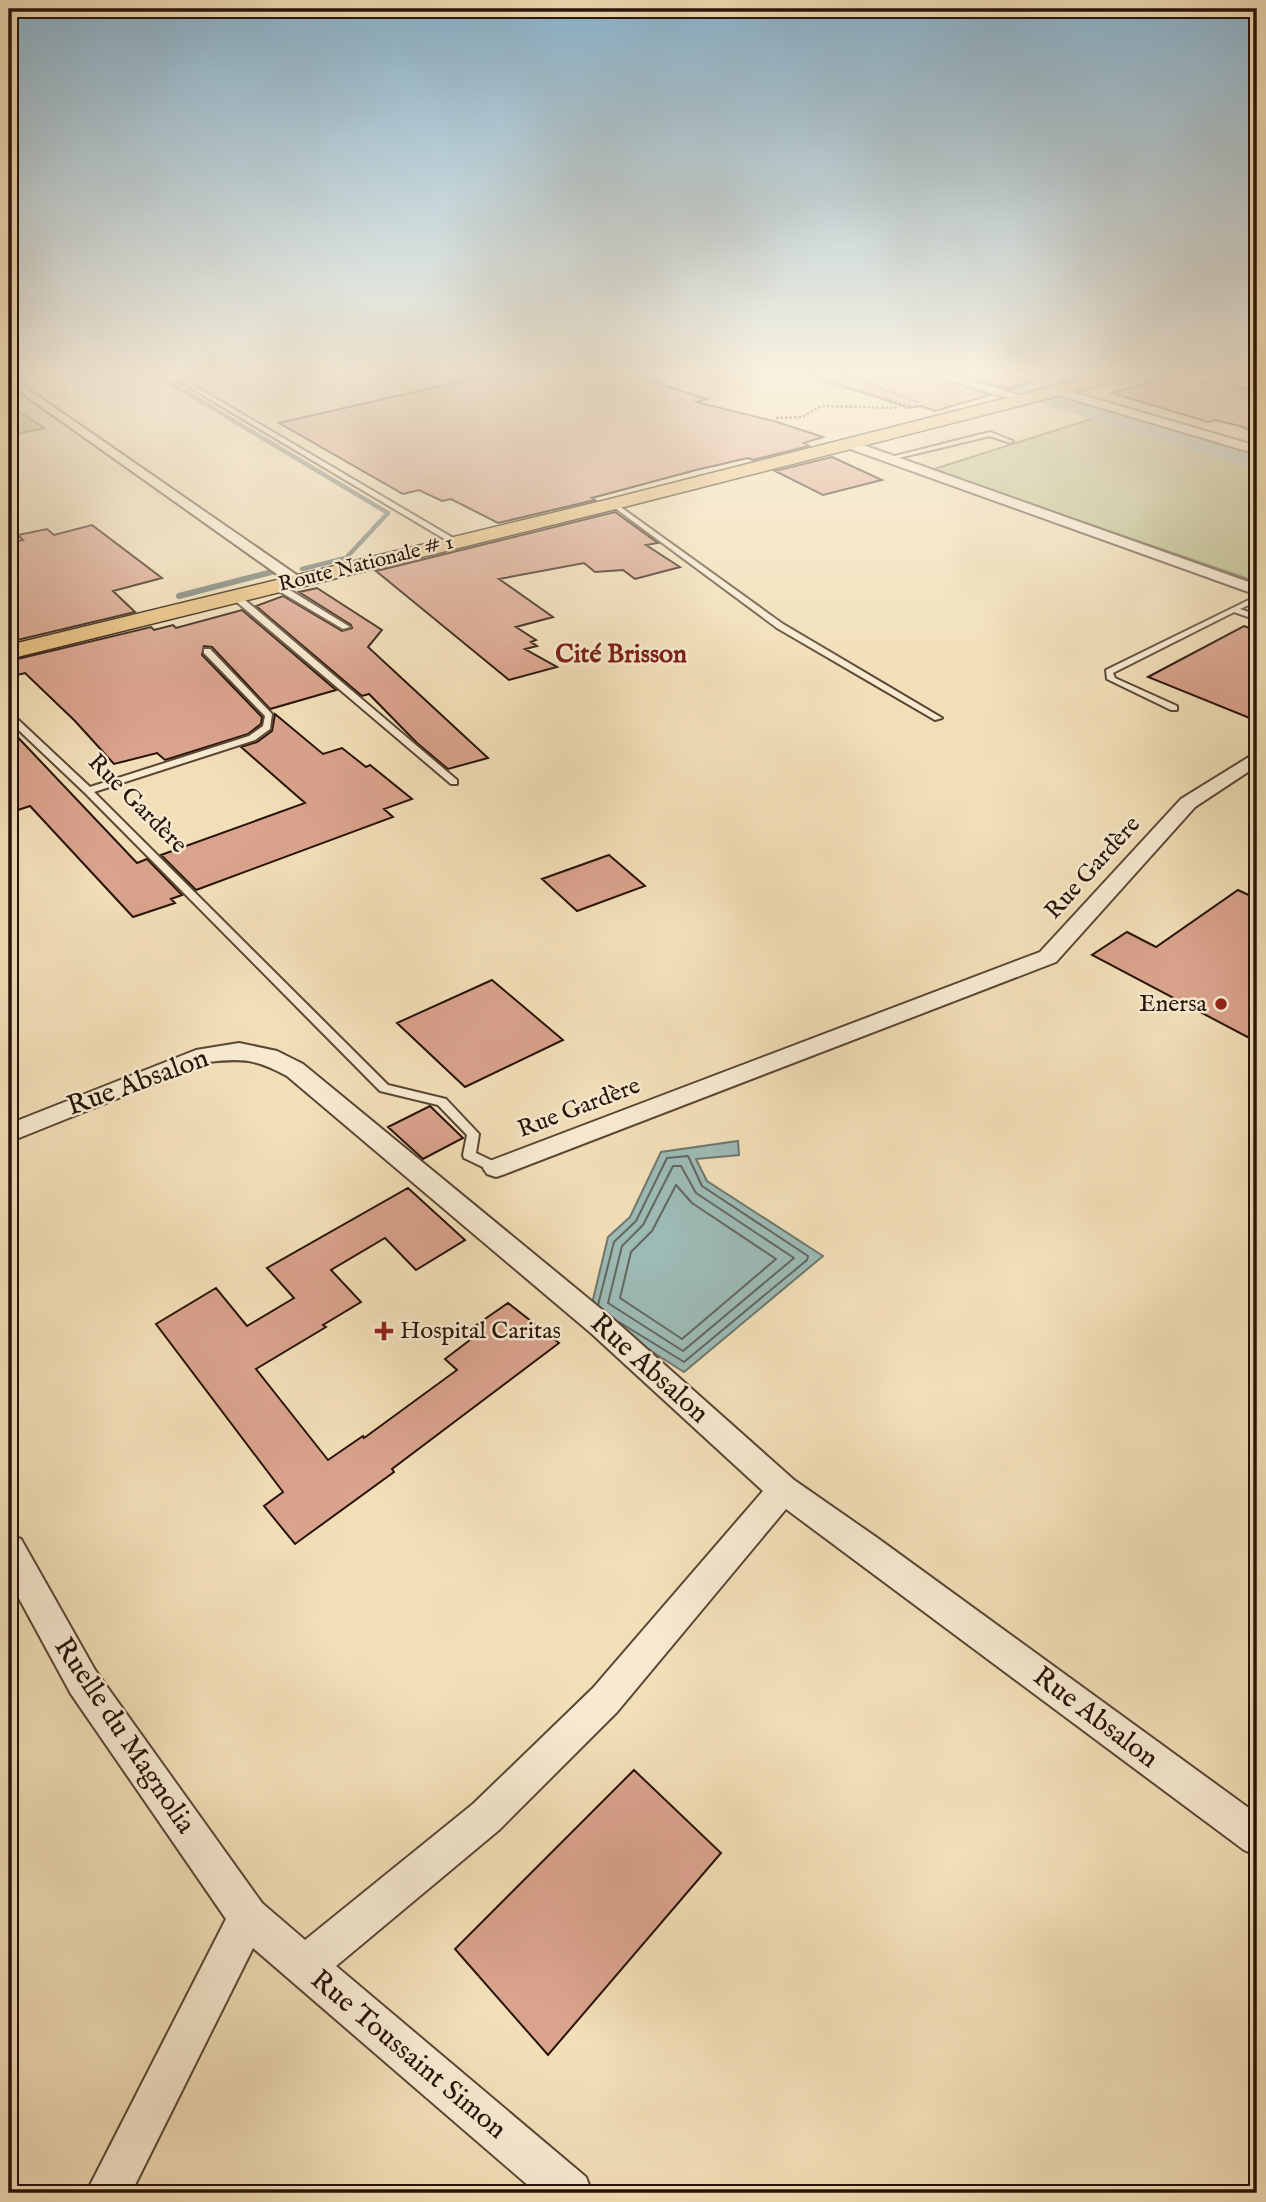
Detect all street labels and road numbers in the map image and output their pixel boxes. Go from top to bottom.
street label: Route Nationale # 1 [276,529,456,599]
street label: Rue Gardère [81,748,193,860]
street label: Rue Gardère [1038,810,1148,926]
street label: Rue Absalon [63,1041,214,1125]
street label: Rue Gardère [513,1070,645,1146]
street label: Rue Absalon [582,1307,716,1432]
street label: Ruelle du Magnolia [45,1631,203,1841]
street label: Rue Absalon [1025,1660,1165,1777]
street label: Rue Toussaint Simon [303,1963,513,2147]

